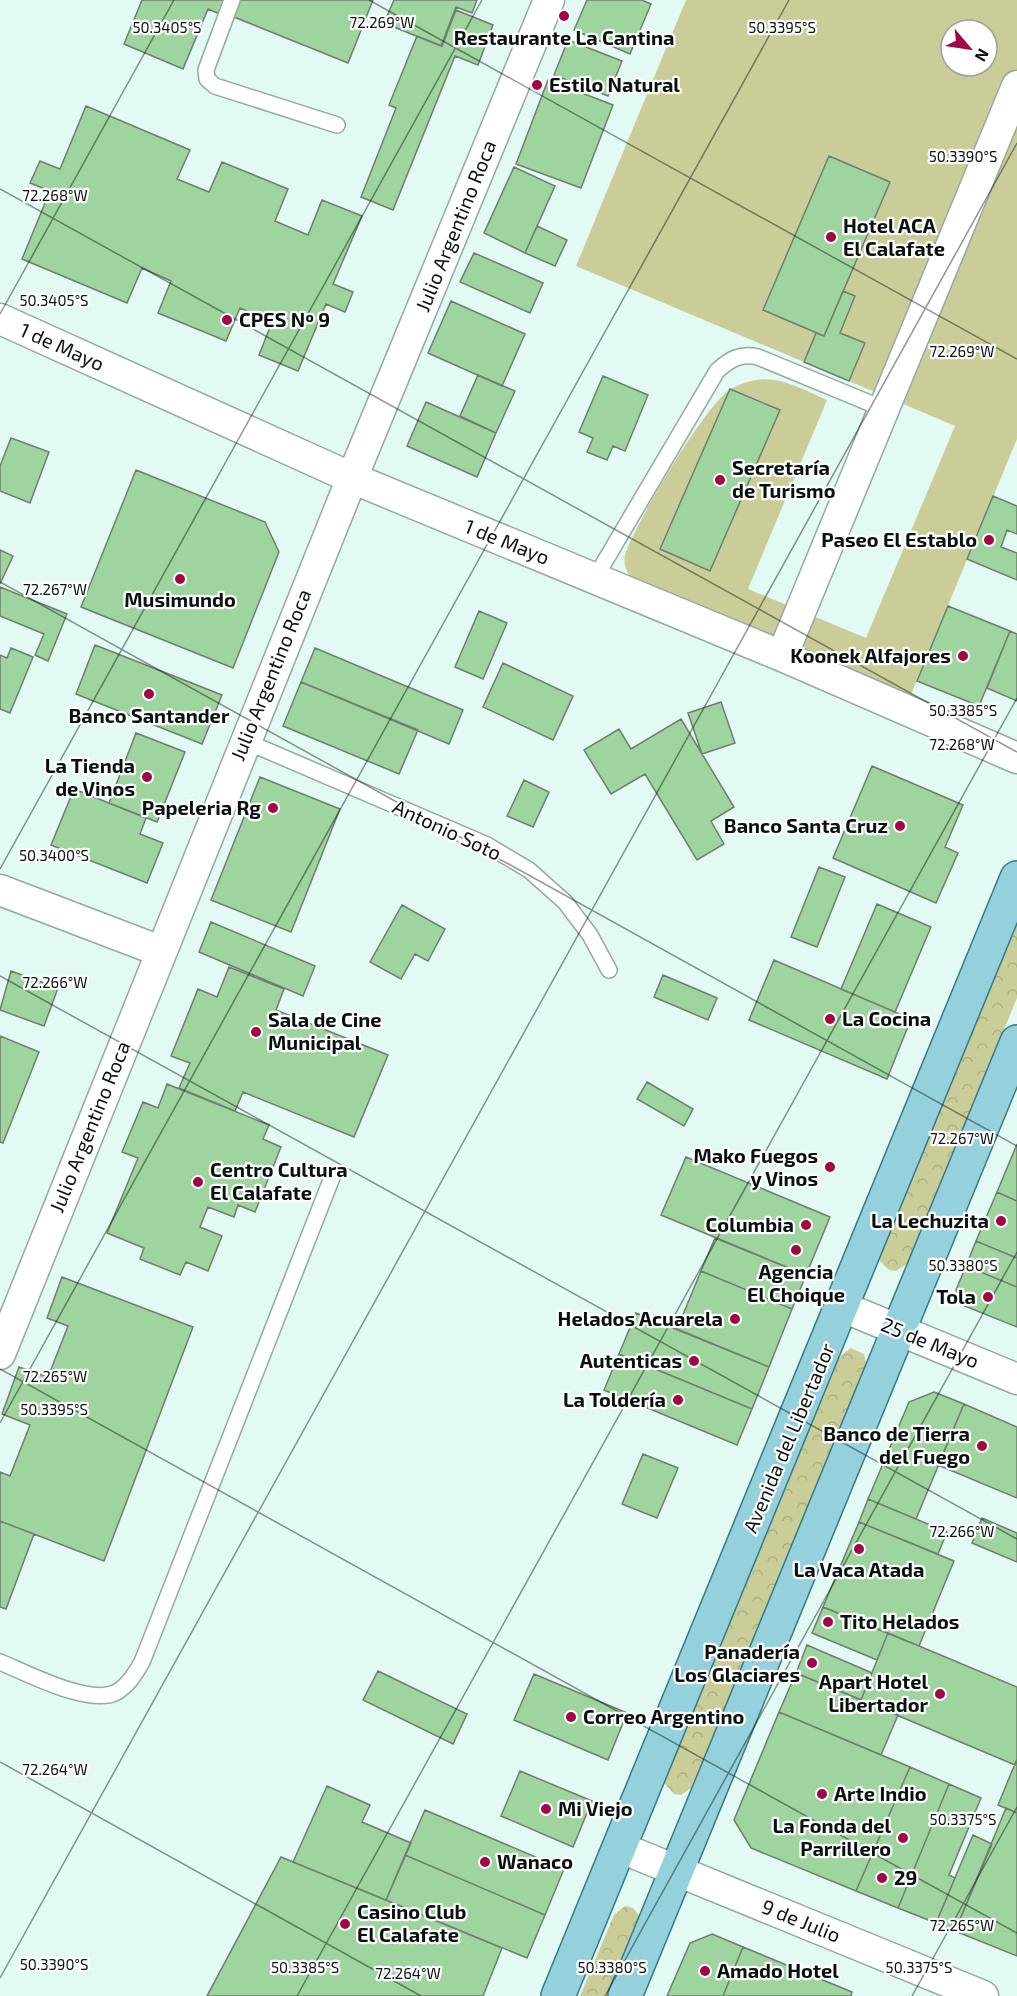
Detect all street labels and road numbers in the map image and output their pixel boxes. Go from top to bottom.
street label: Julio Argentino Roca [410,136,500,315]
street label: 1 de Mayo [17,317,108,375]
street label: 1 de Mayo [461,513,553,569]
street label: Julio Argentino Roca [225,585,315,764]
street label: Antonio Soto [389,793,506,865]
street label: Julio Argentino Roca [44,1037,134,1216]
street label: 25 de Mayo [878,1312,983,1373]
street label: Avenida del Libertador [737,1339,839,1536]
street label: 9 de Julio [759,1893,844,1947]

